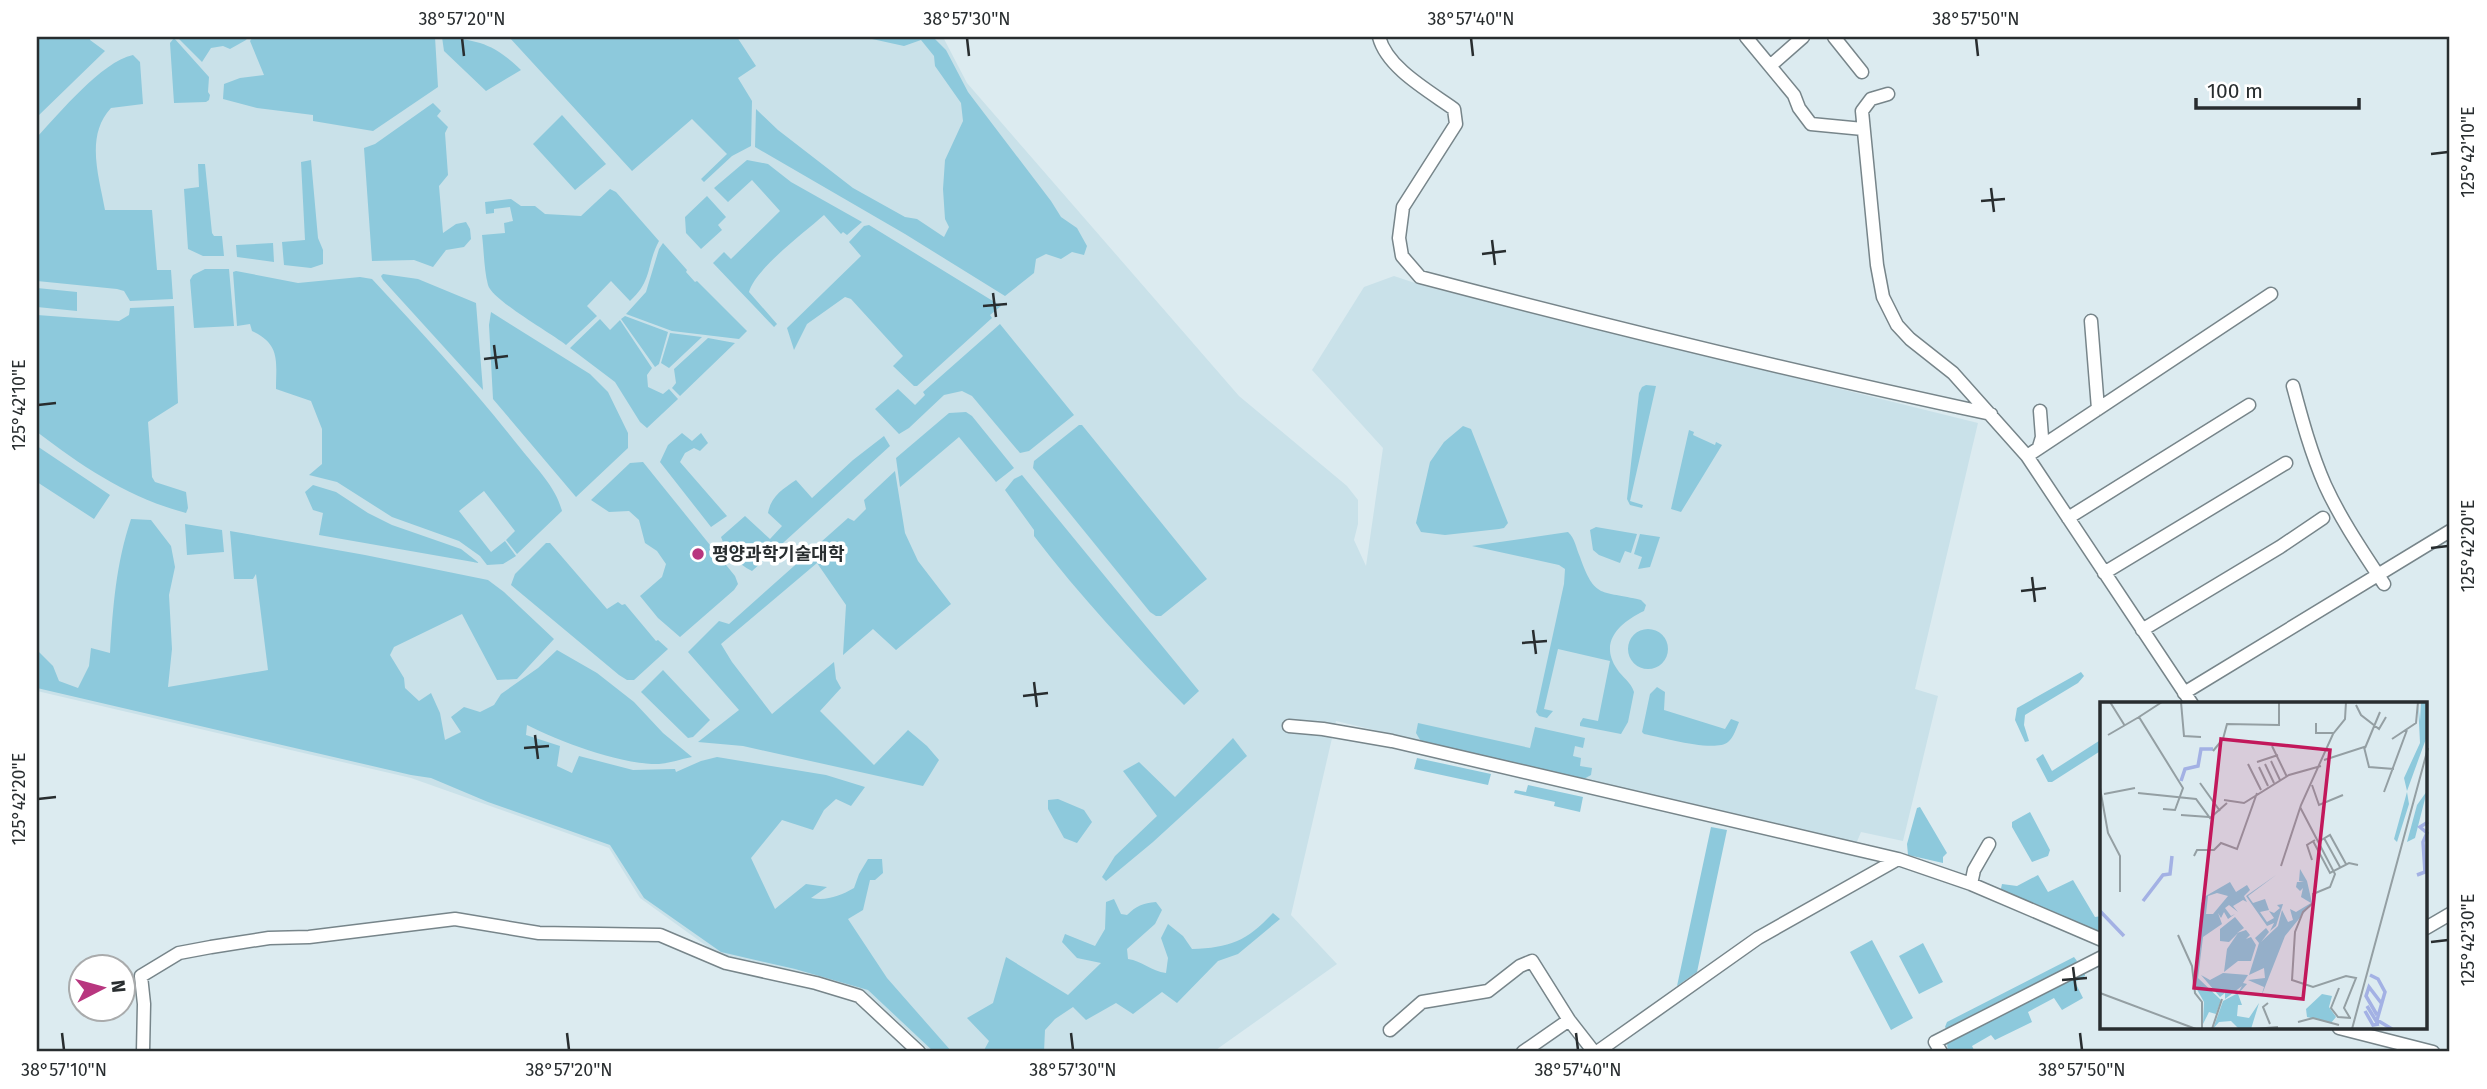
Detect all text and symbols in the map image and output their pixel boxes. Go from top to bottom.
text: 38°57'20"N [418,8,506,30]
text: 38°57'30"N [923,8,1011,30]
text: 38°57'40"N [1427,8,1515,30]
text: 38°57'50"N [1932,8,2020,30]
scale bar [2196,66,2359,110]
text: 100 m [2207,78,2263,104]
text: 125°42'10"E [2457,106,2479,198]
text: 125°42'10"E [8,359,30,451]
text: 125°42'20"E [2457,500,2479,592]
place label: 평양과학기술대학 [712,543,845,565]
marker: 평양과학기술대학 [690,546,706,562]
inset map [2100,702,2428,1030]
text: 125°42'20"E [8,753,30,845]
text: 125°42'30"E [2457,894,2479,986]
north arrow [66,953,136,1023]
text: N [106,979,131,994]
text: 38°57'10"N [21,1059,107,1081]
text: 38°57'20"N [525,1059,613,1081]
text: 38°57'30"N [1029,1059,1117,1081]
text: 38°57'40"N [1534,1059,1622,1081]
text: 38°57'50"N [2038,1059,2126,1081]

